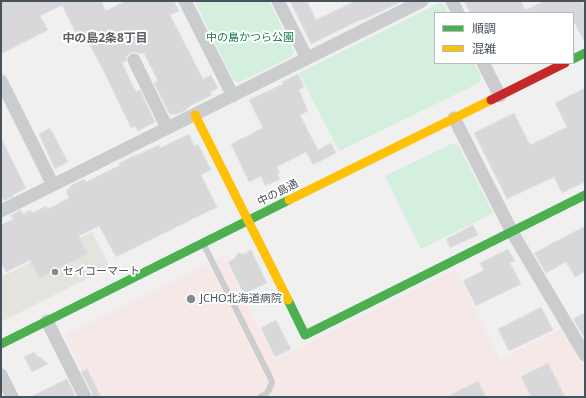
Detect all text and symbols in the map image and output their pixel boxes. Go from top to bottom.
legend [434,12,574,64]
text: 順調 [472,20,496,37]
park label: 中の島かつら公園 [206,31,294,45]
district label: 中の島2条8丁目 [62,32,148,46]
text: 混雑 [472,40,496,57]
street label: 中の島通 [255,177,301,209]
place label: セイコーマート [63,265,140,279]
marker: セイコーマート [50,267,60,277]
place label: JCHO北海道病院 [200,292,282,306]
marker: JCHO北海道病院 [185,293,197,305]

